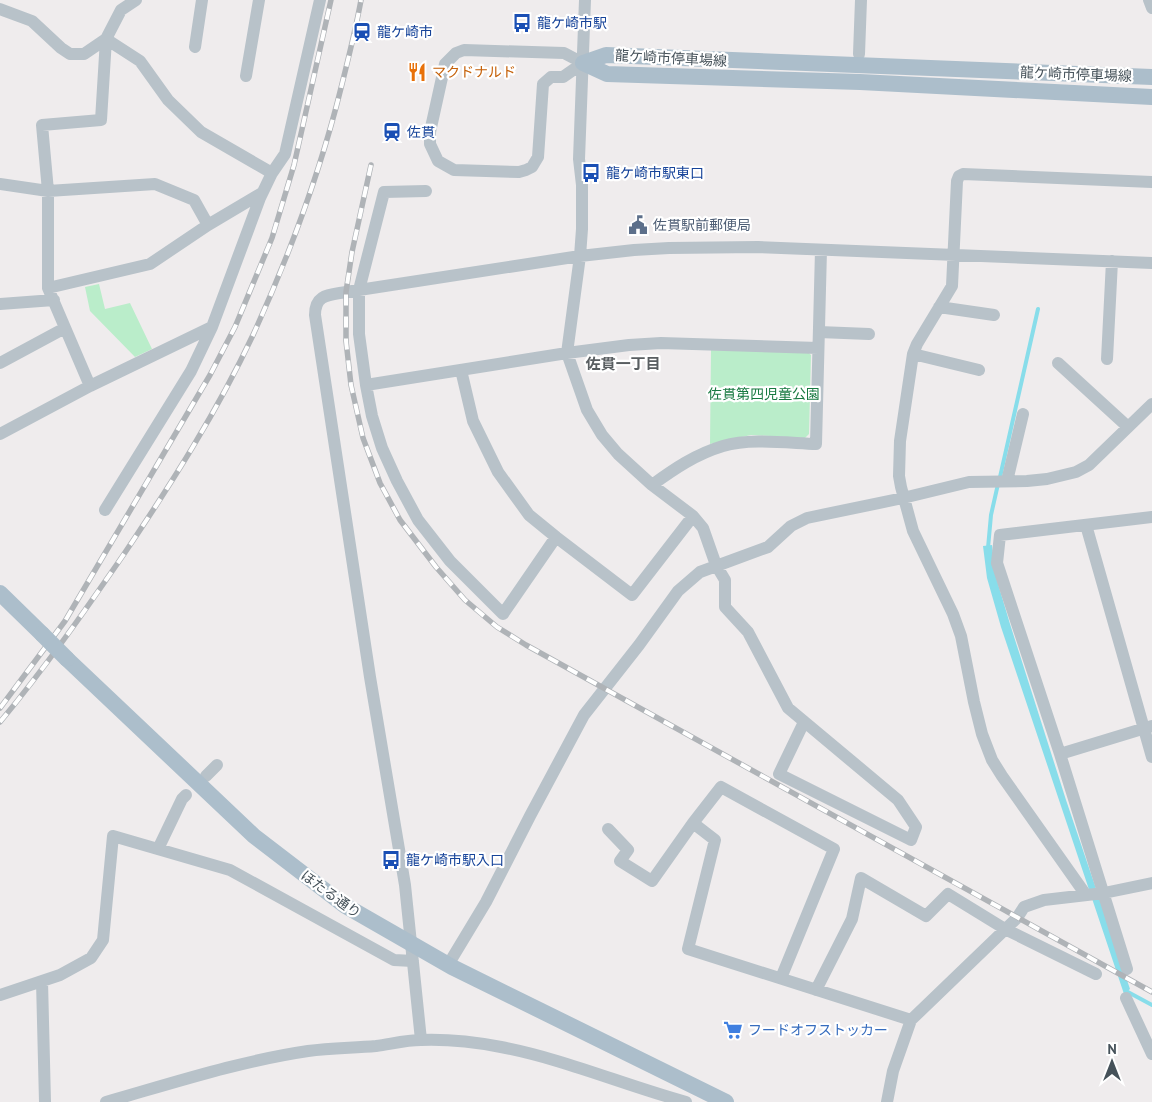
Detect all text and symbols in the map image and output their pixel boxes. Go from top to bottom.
bus stop icon: 龍ケ崎市駅 [511,12,533,34]
place label: 龍ケ崎市駅 [537,14,607,32]
station icon: 龍ケ崎市 [351,21,373,43]
place label: 龍ケ崎市 [377,23,433,41]
street label: 龍ケ崎市停車場線 [615,46,727,70]
restaurant icon: マクドナルド [406,61,428,83]
place label: マクドナルド [432,63,516,81]
street label: 龍ケ崎市停車場線 [1020,63,1132,85]
station icon: 佐貫 [381,121,403,143]
place label: 佐貫 [407,123,435,141]
bus stop icon: 龍ケ崎市駅東口 [580,162,602,184]
place label: 龍ケ崎市駅東口 [606,164,704,182]
public building icon: 佐貫駅前郵便局 [627,214,649,236]
place label: 佐貫駅前郵便局 [653,216,751,234]
district label: 佐貫一丁目 [585,354,661,373]
park label: 佐貫第四児童公園 [708,385,820,403]
bus stop icon: 龍ケ崎市駅入口 [380,849,402,871]
place label: 龍ケ崎市駅入口 [406,851,504,869]
street label: ほたる通り [297,866,365,922]
supermarket icon: フードオフストッカー [722,1019,744,1041]
place label: フードオフストッカー [748,1021,888,1039]
north arrow [1087,1037,1137,1087]
text: N [1107,1040,1117,1058]

